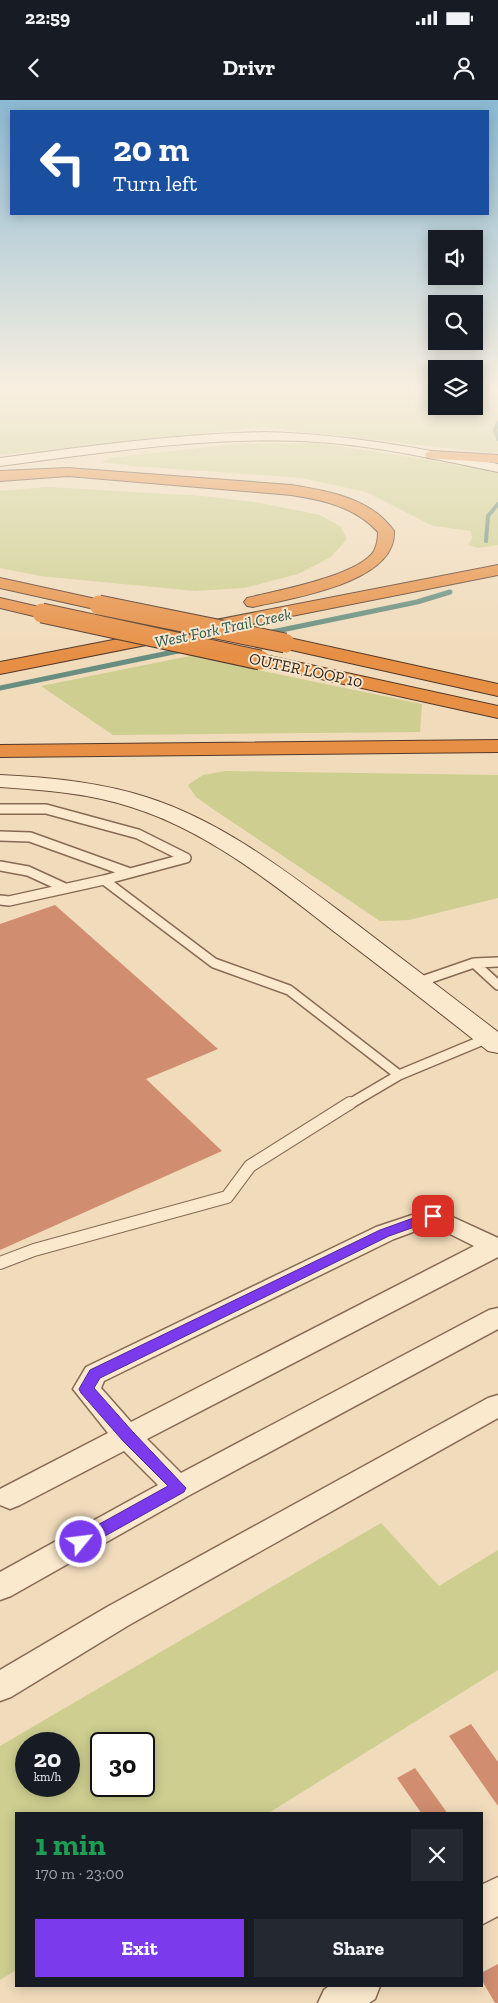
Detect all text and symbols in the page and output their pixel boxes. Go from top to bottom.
text: 22:59 [25,6,70,29]
icon: back [20,54,48,82]
text: Drivr [223,54,275,81]
icon: person [450,54,478,82]
text: 20 m [113,128,189,170]
icon: left [30,130,95,195]
text: Turn left [113,170,197,197]
map controls [428,230,483,415]
button: sound [428,230,483,285]
button: search [428,295,483,350]
button: layers [428,360,483,415]
water label: West Fork Trail Creek [153,604,293,652]
street label: OUTER LOOP 10 [248,649,364,691]
pin [412,1195,454,1237]
icon: arrive [419,1202,447,1230]
position arrow [54,1515,106,1567]
speed limit sign: 30 [90,1732,155,1797]
text: 20 [34,1743,61,1773]
text: km/h [34,1770,61,1784]
text: 1 min [35,1827,106,1863]
button: close [411,1829,463,1881]
text: 170 m · 23:00 [35,1864,124,1883]
button: Exit [35,1919,244,1977]
button: Share [254,1919,463,1977]

